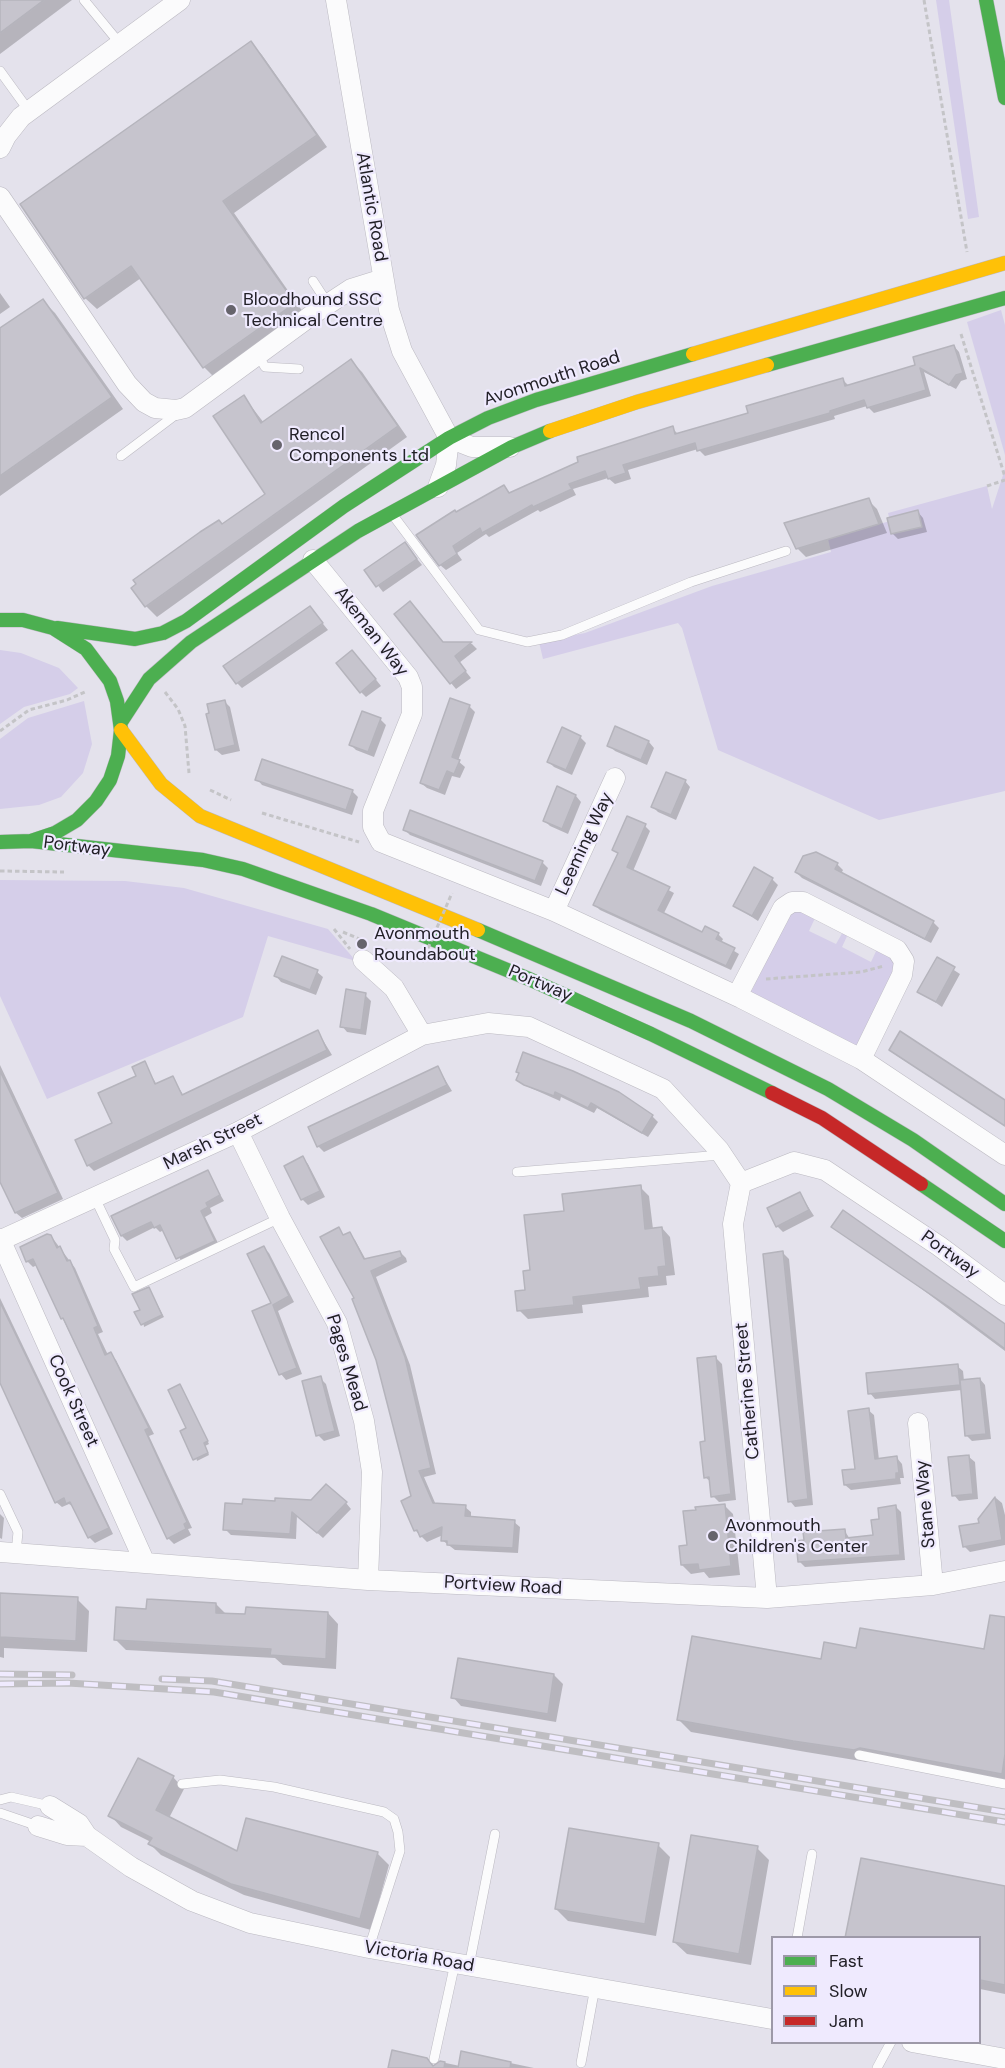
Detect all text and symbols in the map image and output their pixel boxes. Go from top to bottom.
street label: Atlantic Road [351,151,391,263]
place label: Bloodhound SSC Technical Centre [243,289,383,332]
marker: Bloodhound SSC Technical Centre [224,303,238,317]
street label: Avonmouth Road [481,347,623,411]
place label: Rencol Components Ltd [289,424,429,466]
marker: Rencol Components Ltd [270,438,284,452]
street label: Akeman Way [329,583,413,681]
street label: Leeming Way [552,789,618,899]
street label: Portway [42,832,112,862]
place label: Avonmouth Roundabout [374,923,476,966]
marker: Avonmouth Roundabout [355,937,369,951]
street label: Portway [505,961,575,1007]
street label: Marsh Street [160,1109,266,1175]
street label: Portway [916,1226,984,1284]
street label: Pages Mead [321,1312,371,1414]
street label: Catherine Street [731,1322,765,1460]
street label: Cook Street [43,1351,103,1451]
street label: Stane Way [911,1459,941,1549]
place label: Avonmouth Children's Center [725,1515,868,1558]
marker: Avonmouth Children's Center [706,1529,720,1543]
street label: Portview Road [443,1572,563,1600]
legend [771,1936,981,2044]
street label: Victoria Road [362,1937,476,1977]
text: Fast [829,1949,864,1973]
text: Slow [829,1979,868,2003]
text: Jam [829,2009,864,2033]

